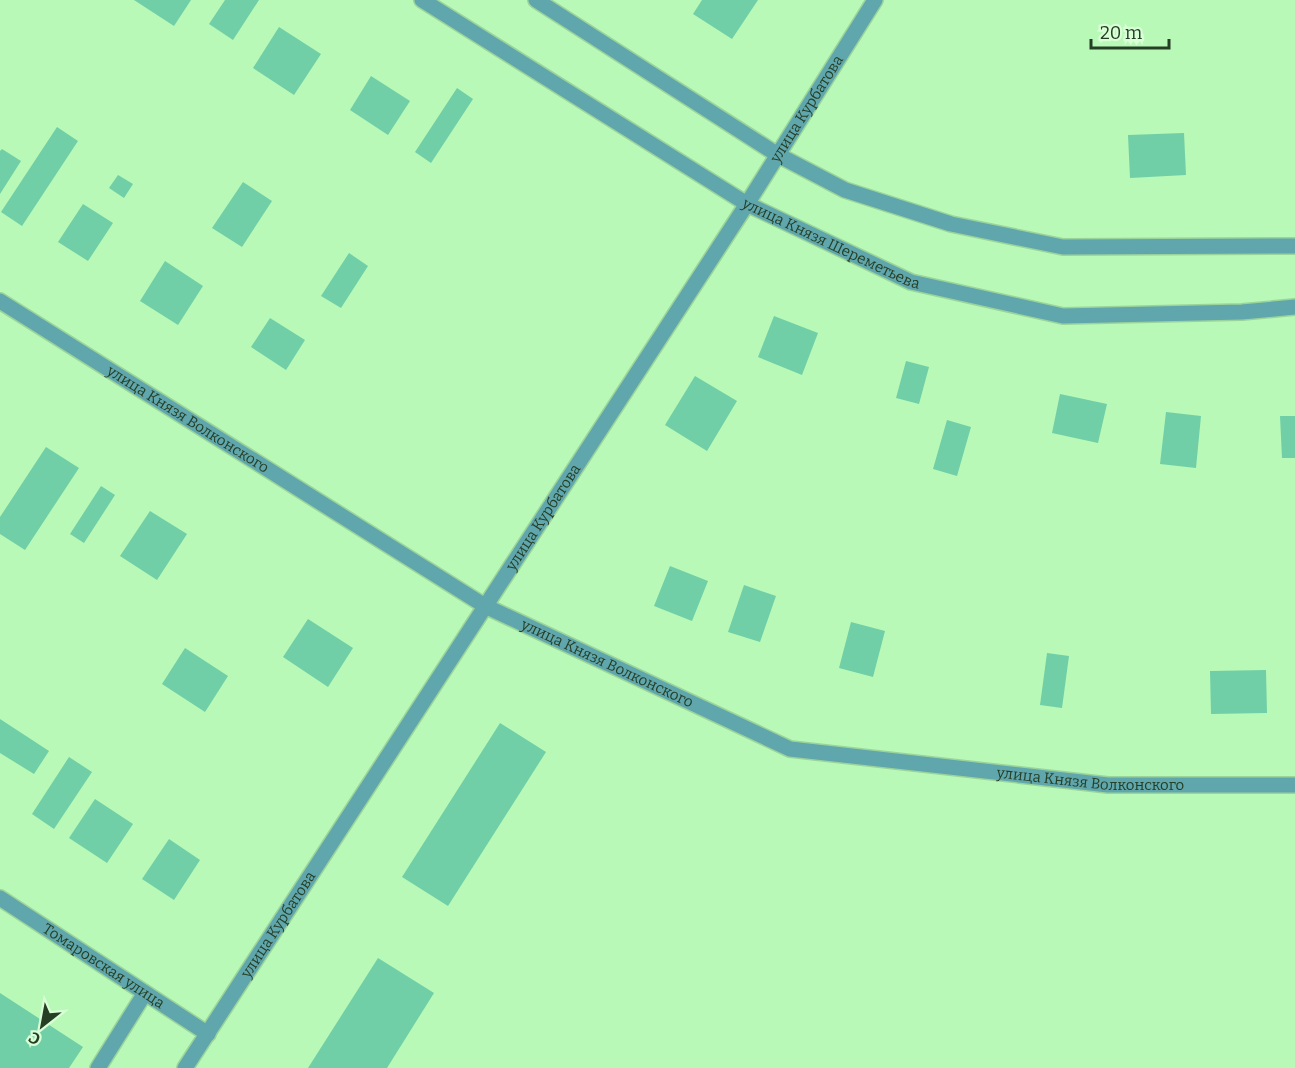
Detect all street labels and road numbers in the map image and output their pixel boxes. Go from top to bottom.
street label: улица Курбатова [766,52,847,167]
street label: улица Князя Шереметьева [738,194,922,293]
street label: улица Князя Волконского [103,361,272,477]
street label: улица Курбатова [502,461,584,575]
street label: улица Князя Волконского [517,615,696,711]
street label: улица Князя Волконского [995,763,1184,794]
street label: улица Курбатова [237,868,319,982]
street label: Томаровская улица [39,919,168,1012]

